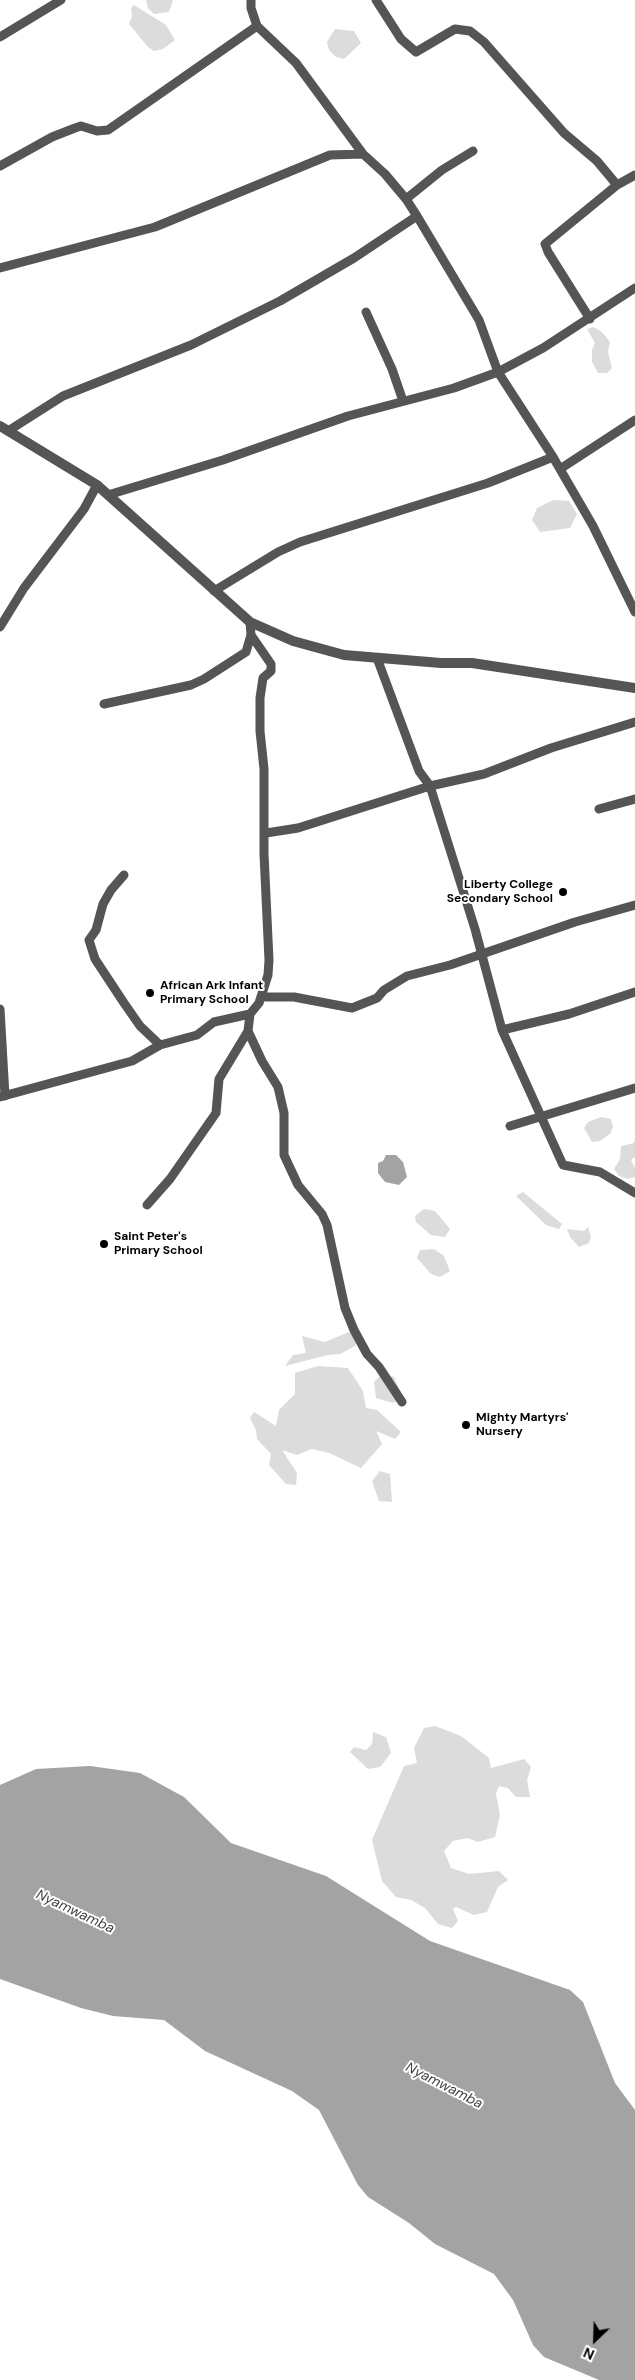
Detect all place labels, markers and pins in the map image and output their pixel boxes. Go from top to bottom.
place label: Liberty College Secondary School [447,878,553,906]
marker: Liberty College Secondary School [557,886,569,898]
place label: African Ark Infant Primary School [160,979,263,1007]
marker: African Ark Infant Primary School [144,987,156,999]
place label: Saint Peter's Primary School [114,1230,203,1258]
marker: Saint Peter's Primary School [98,1238,110,1250]
place label: Mighty Martyrs' Nursery [476,1411,568,1439]
marker: Mighty Martyrs' Nursery [460,1419,472,1431]

